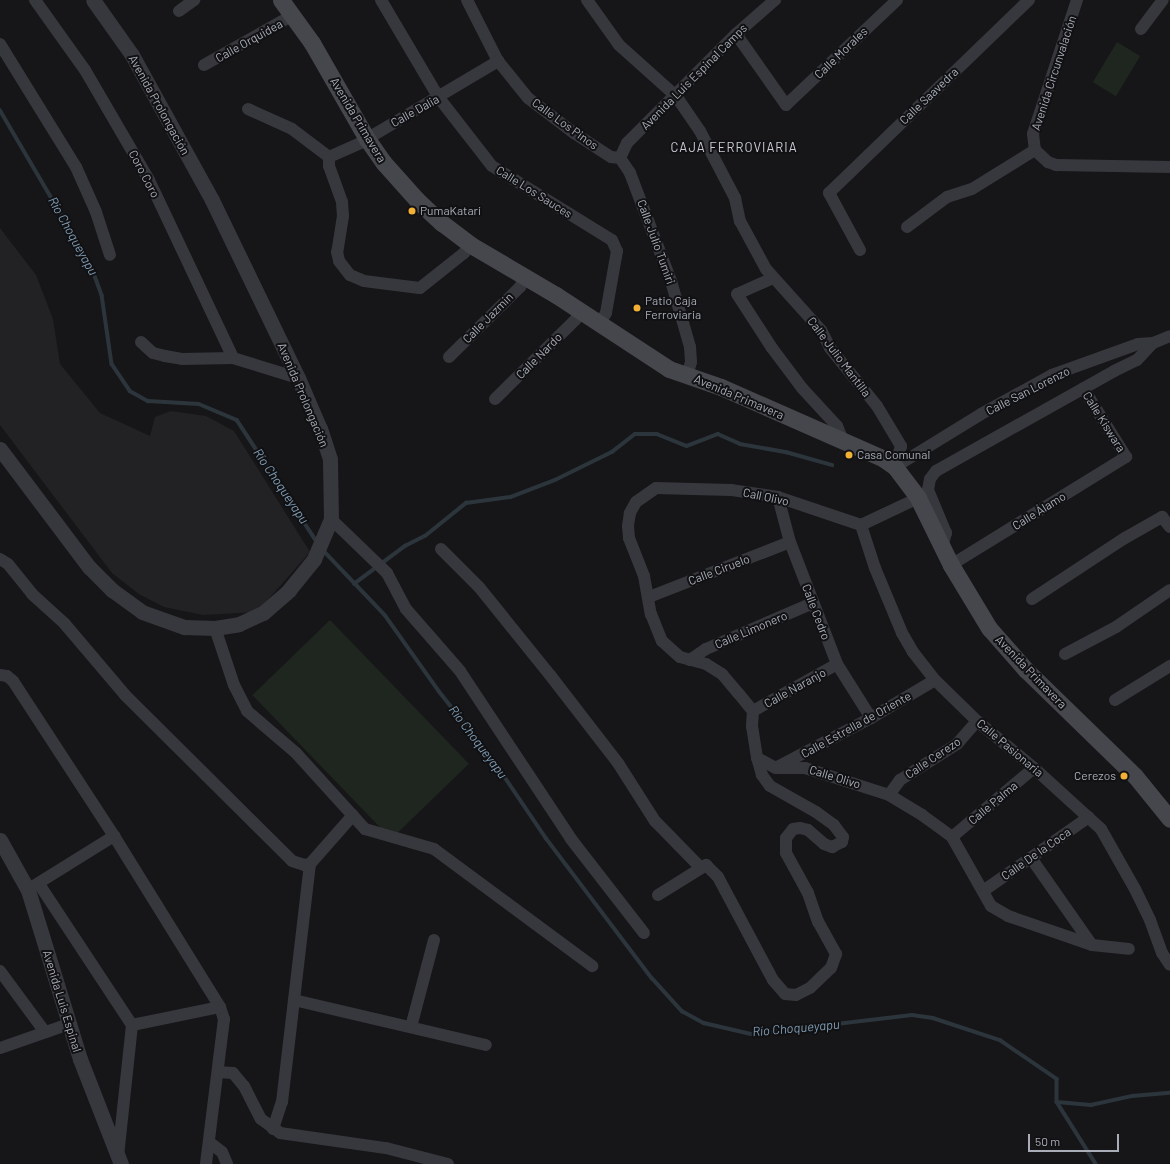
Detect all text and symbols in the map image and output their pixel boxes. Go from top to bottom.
street label: Avenida Circunvalación [1029,14,1079,132]
street label: Calle Orquidea [213,17,285,65]
street label: Avenida Luis Espinal Camps [638,21,750,133]
street label: Calle Morales [812,24,870,82]
street label: Avenida Prolongación [126,53,192,157]
street label: Calle Saavedra [897,65,961,127]
street label: Avenida Primavera [327,75,389,165]
street label: Calle Dalia [388,92,442,130]
street label: Calle Los Pinos [529,95,601,153]
district label: CAJA FERROVIARIA [670,139,798,155]
street label: Coro Coro [126,148,162,200]
street label: Calle Los Sauces [493,163,575,221]
water label: Río Choqueyapu [45,194,101,278]
street label: Calle Julio Tumiri [634,198,678,286]
place label: PumaKatari [420,204,481,218]
marker: PumaKatari [407,206,417,216]
street label: Calle Jazmin [460,290,516,346]
place label: Patio Caja Ferroviaria [645,294,701,322]
marker: Patio Caja Ferroviaria [632,303,642,313]
street label: Calle Julio Mantilla [804,314,874,400]
street label: Calle Nardo [513,330,565,382]
street label: Avenida Prolongación [275,341,331,449]
street label: Calle San Lorenzo [984,364,1072,418]
street label: Avenida Primavera [692,372,786,422]
street label: Calle Kiswara [1080,389,1128,455]
water label: Río Choqueyapu [250,445,312,527]
place label: Casa Comunal [857,448,930,462]
marker: Casa Comunal [844,450,854,460]
street label: Call Olivo [742,485,790,509]
street label: Calle Álamo [1010,489,1068,533]
street label: Calle Ciruelo [686,552,752,588]
street label: Calle Cedro [799,582,833,642]
street label: Calle Limonero [713,608,789,652]
street label: Avenida Primavera [992,632,1070,712]
street label: Calle Naranjo [762,665,828,711]
street label: Calle Estrella de Oriente [799,689,913,761]
water label: Río Choqueyapu [445,702,511,782]
street label: Calle Pasionaria [974,716,1046,780]
street label: Calle Cerezo [902,734,964,782]
street label: Calle Olivo [808,762,862,792]
place label: Cerezos [1074,769,1116,783]
marker: Cerezos [1119,771,1129,781]
street label: Calle Palma [966,778,1020,828]
street label: Calle De la Coca [999,825,1073,883]
street label: Avenida Luis Espinal [40,948,84,1054]
water label: Río Choqueyapu [752,1016,840,1040]
scale bar [1030,1126,1121,1152]
text: 50 m [1035,1134,1060,1148]

